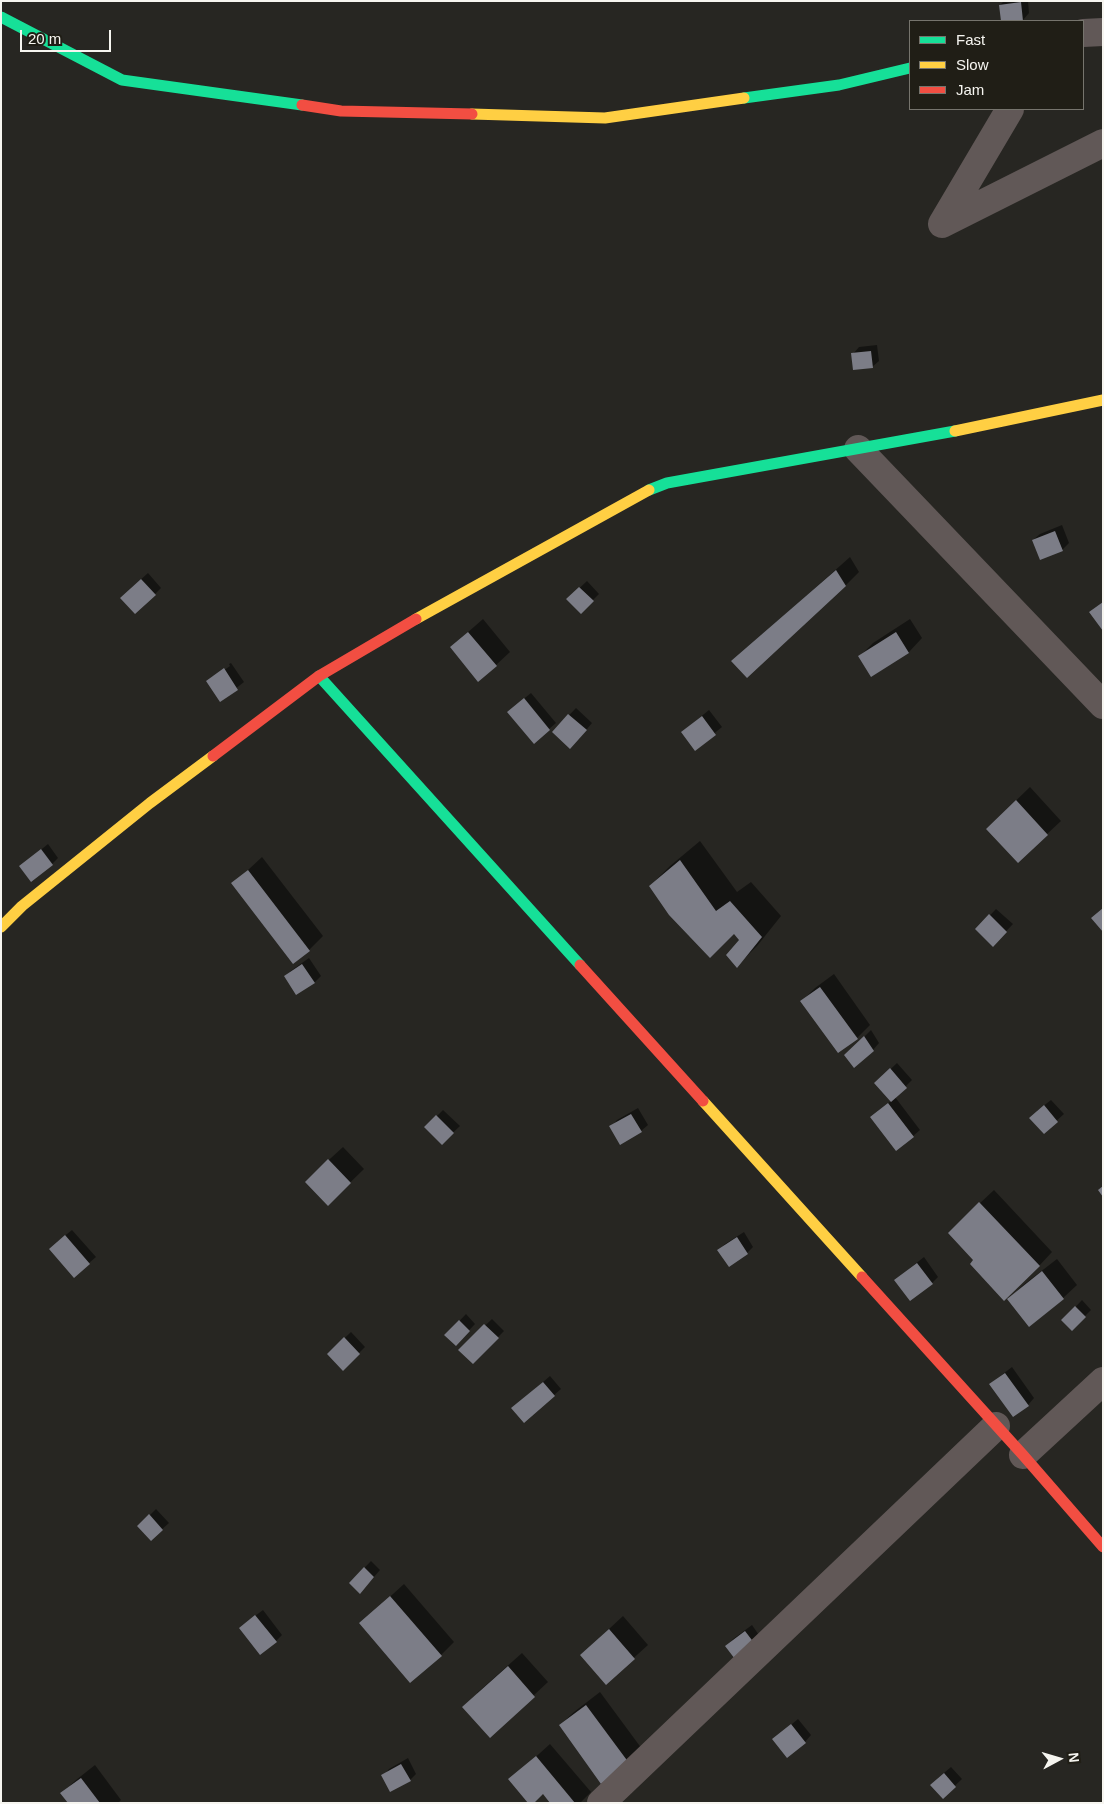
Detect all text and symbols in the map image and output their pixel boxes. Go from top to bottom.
scale bar [22,20,114,52]
legend [909,20,1084,110]
text: 20 m [28,30,61,47]
text: Fast [956,31,985,48]
text: Slow [956,56,989,73]
text: Jam [956,81,984,98]
north arrow [1034,1734,1084,1784]
text: N [1065,1752,1082,1763]

